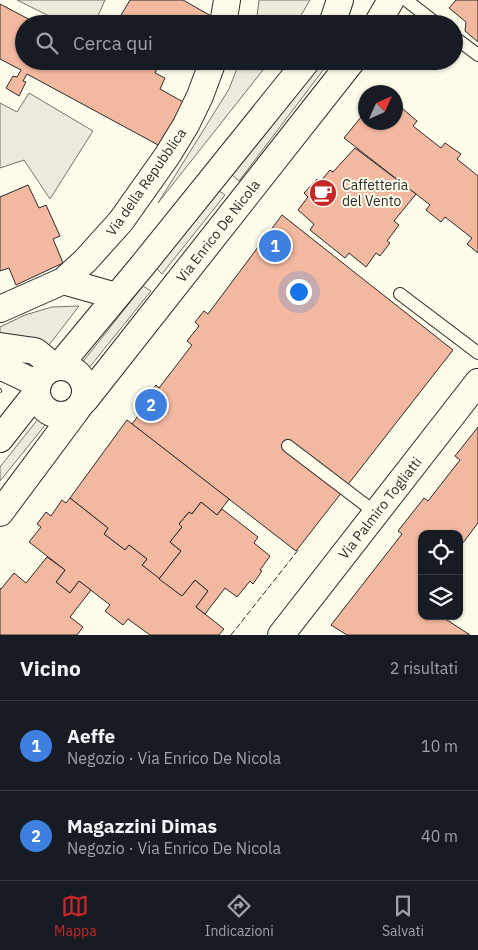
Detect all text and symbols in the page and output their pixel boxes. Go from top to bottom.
search box [15,15,463,70]
icon: search [33,29,61,57]
text: Cerca qui [73,31,153,55]
north arrow [358,85,403,130]
street label: Via della Repubblica [102,124,190,239]
street label: Via Enrico De Nicola [172,176,264,286]
place label: Caffetteria del Vento [342,176,409,210]
cafe icon: Caffetteria del Vento [308,178,338,208]
pin: 1 [259,227,291,265]
your location [286,279,312,305]
pin: 2 [135,386,167,424]
street label: Via Palmiro Togliatti [335,453,425,563]
map controls [418,530,463,620]
button: locate [418,530,463,575]
button: layers [418,575,463,620]
text: Vicino [20,654,81,682]
text: 2 risultati [390,658,458,678]
text: Aeffe [67,724,115,748]
text: 1 [31,736,41,756]
text: 10 m [421,736,458,756]
text: Negozio · Via Enrico De Nicola [67,748,281,768]
text: Magazzini Dimas [67,814,217,838]
text: 2 [31,826,41,846]
text: 40 m [421,826,458,846]
text: Negozio · Via Enrico De Nicola [67,838,281,858]
tab: Mappa [54,892,97,940]
tab: Indicazioni [205,892,274,940]
tab: Salvati [382,892,424,940]

